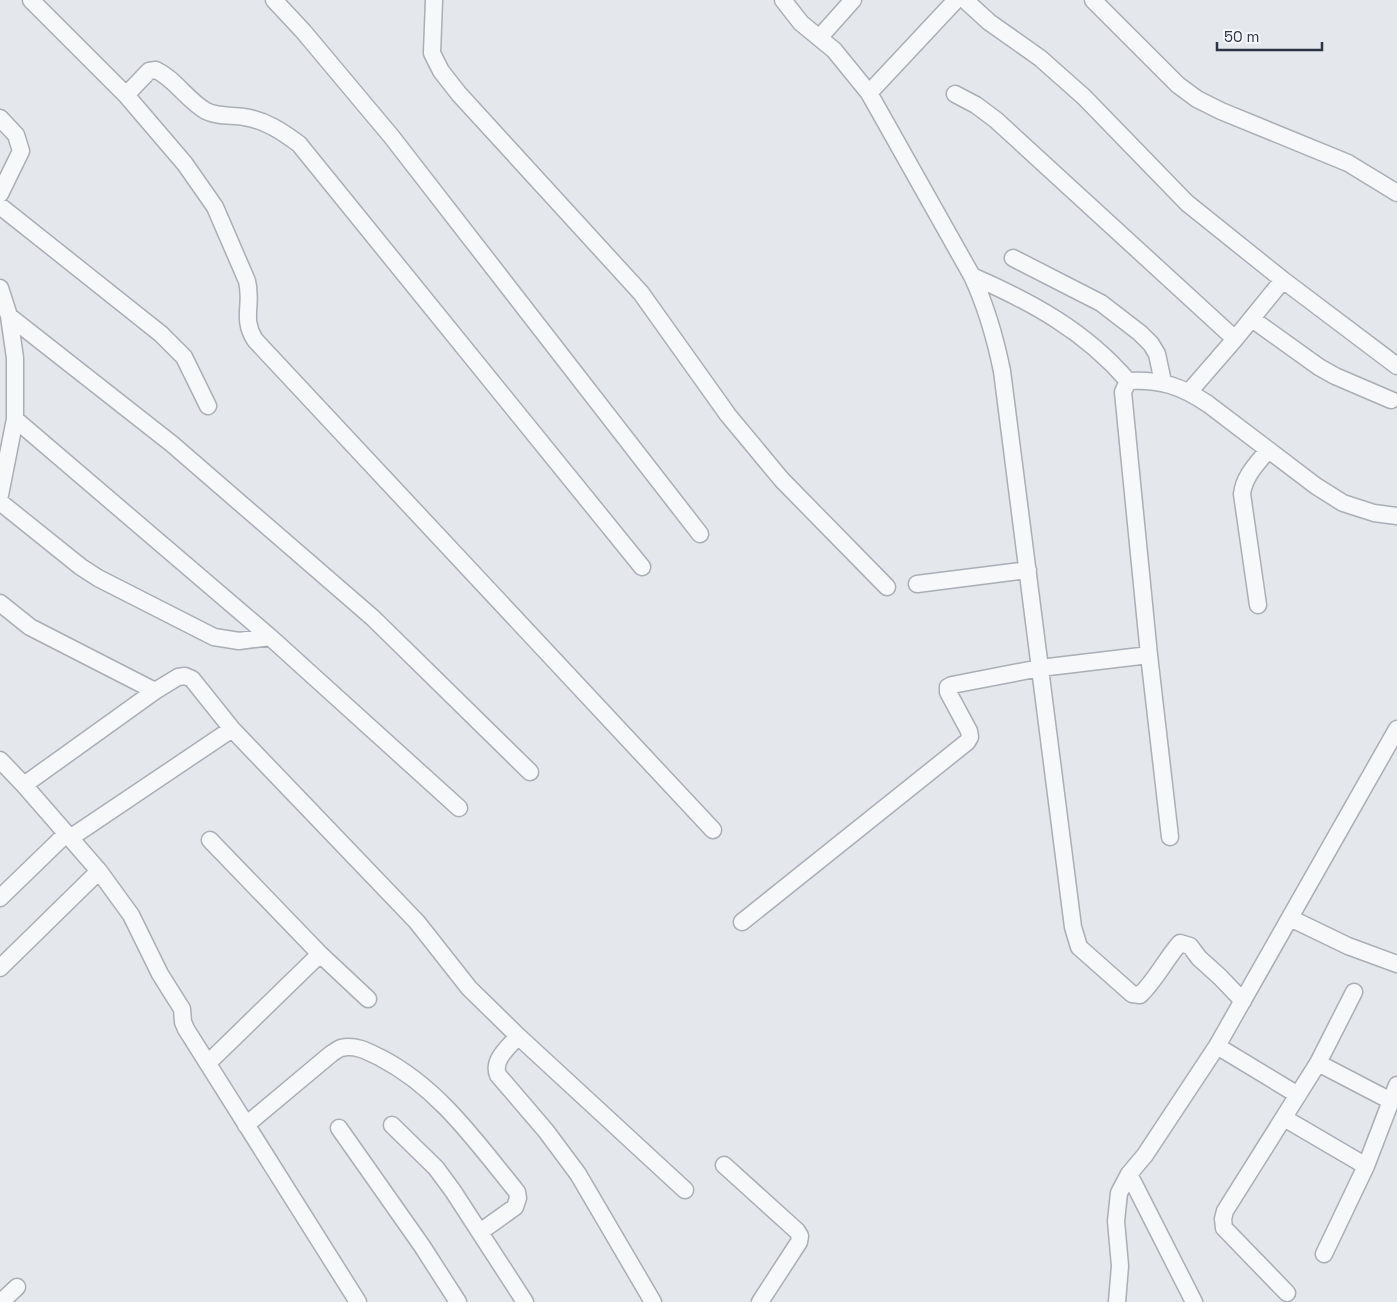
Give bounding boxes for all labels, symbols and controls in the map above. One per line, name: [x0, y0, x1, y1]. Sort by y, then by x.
scale bar: [1217, 20, 1322, 52]
text: 50 m: [1224, 27, 1259, 46]

